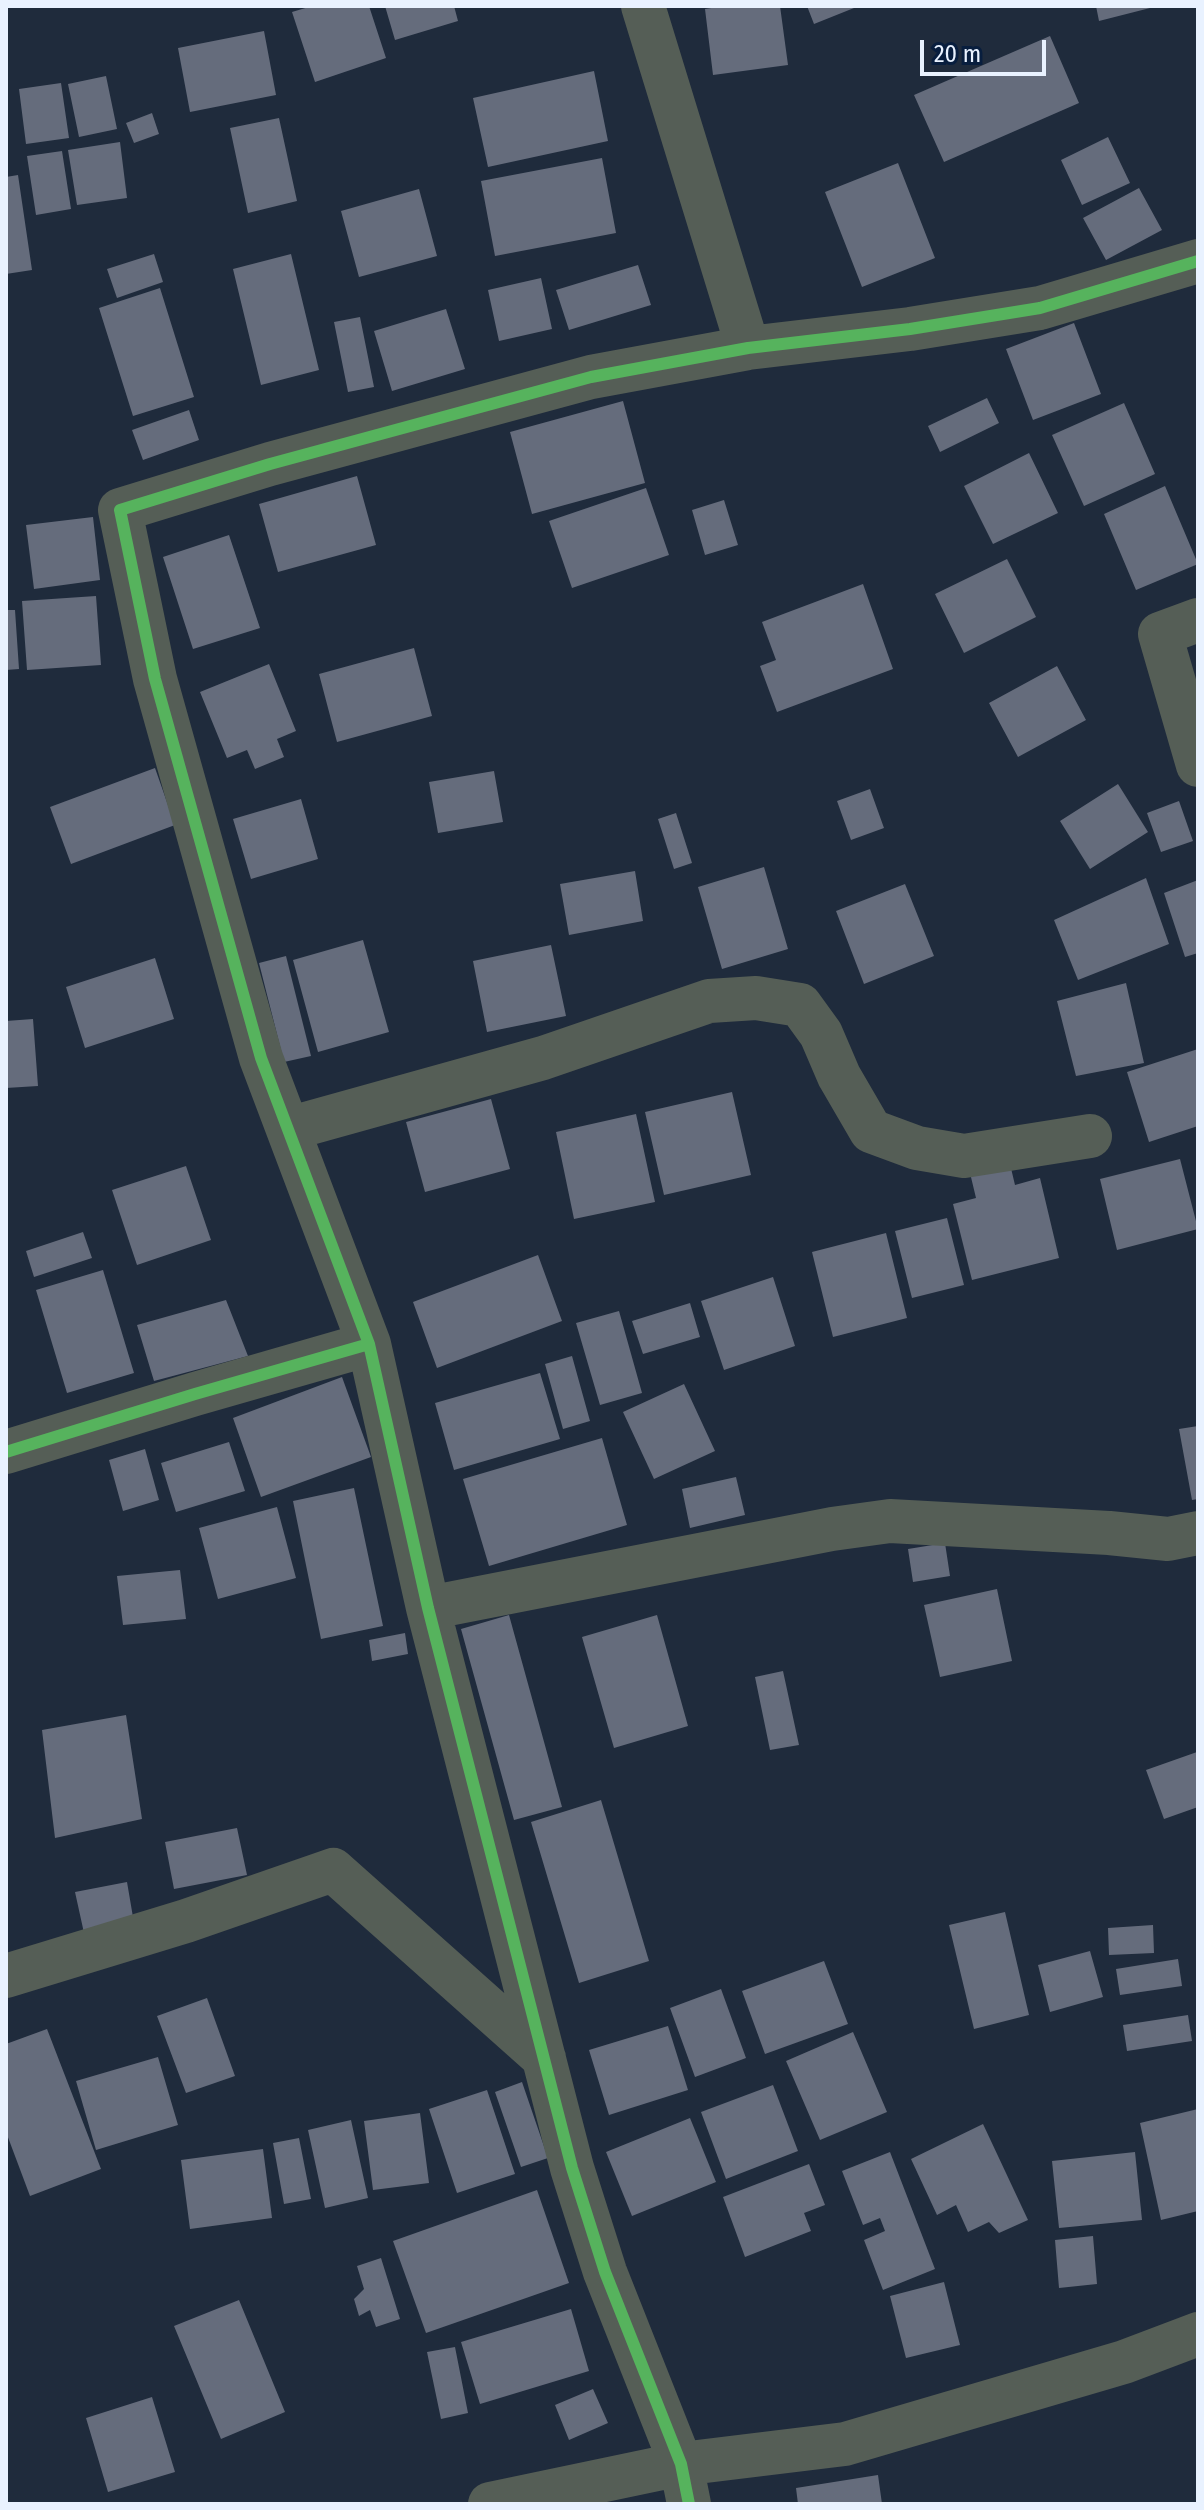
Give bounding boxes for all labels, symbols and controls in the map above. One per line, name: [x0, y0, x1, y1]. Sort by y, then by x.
scale bar: [924, 24, 1050, 74]
text: 20 m: [934, 40, 981, 68]

